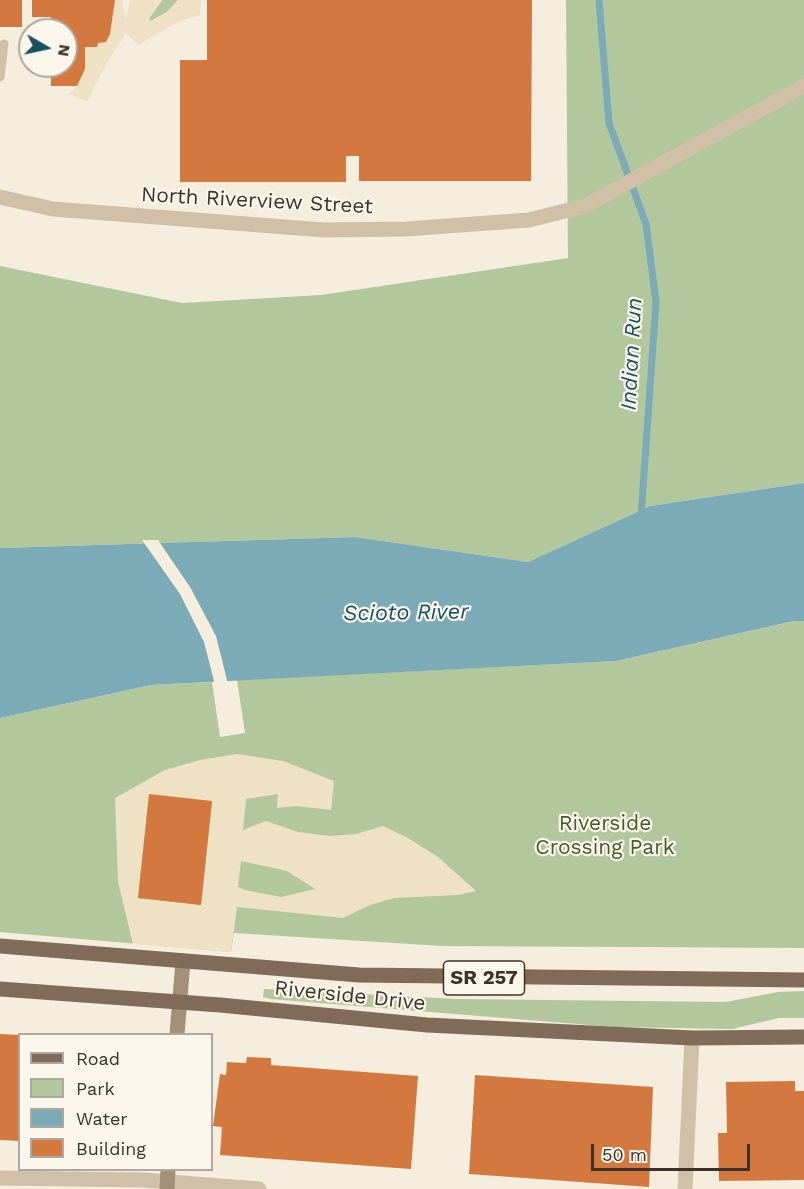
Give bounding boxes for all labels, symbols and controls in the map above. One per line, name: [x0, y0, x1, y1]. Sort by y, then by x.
north arrow: [18, 18, 78, 78]
text: N: [54, 43, 75, 58]
street label: North Riverview Street: [140, 182, 374, 220]
water label: Indian Run: [616, 297, 648, 411]
water label: Scioto River: [343, 599, 469, 627]
park label: Riverside Crossing Park: [535, 811, 675, 861]
road number: SR 257: [444, 961, 524, 995]
street label: Riverside Drive: [273, 976, 427, 1016]
legend: [18, 1033, 213, 1171]
text: Road: [76, 1048, 120, 1069]
text: Park: [76, 1078, 115, 1099]
text: Water: [76, 1108, 128, 1129]
scale bar: [594, 1132, 753, 1170]
text: Building: [76, 1138, 146, 1159]
text: 50 m: [602, 1144, 647, 1165]

